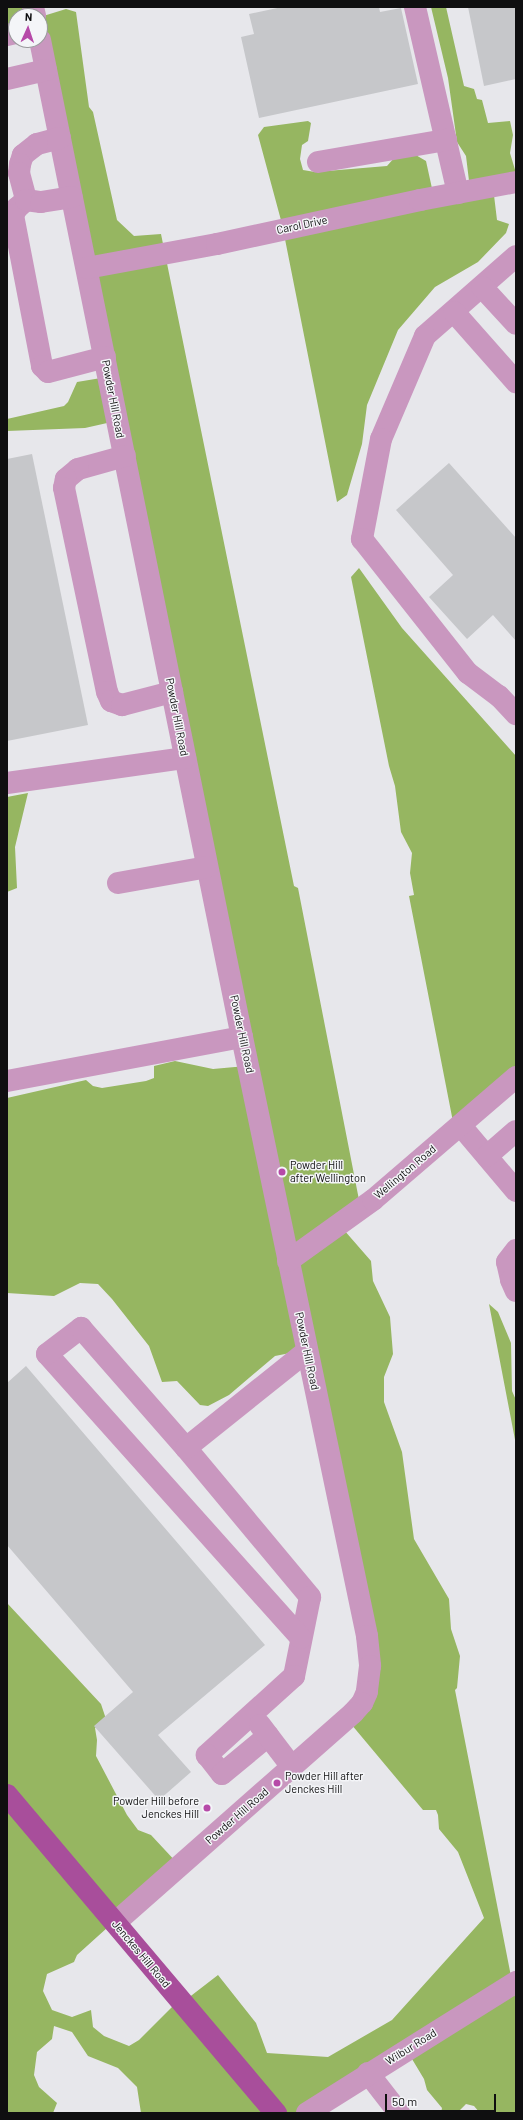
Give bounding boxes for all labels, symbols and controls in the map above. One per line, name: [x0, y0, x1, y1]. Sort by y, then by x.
north arrow: [8, 8, 48, 48]
text: N: [25, 10, 33, 23]
street label: Carol Drive: [275, 213, 329, 237]
street label: Powder Hill Road: [99, 359, 127, 439]
street label: Powder Hill Road: [163, 677, 191, 757]
street label: Powder Hill Road: [227, 994, 257, 1074]
street label: Wellington Road: [371, 1142, 439, 1202]
place label: Powder Hill after Wellington: [290, 1159, 366, 1185]
marker: Powder Hill after Wellington: [277, 1167, 287, 1177]
street label: Powder Hill Road: [292, 1311, 322, 1391]
place label: Powder Hill after Jenckes Hill: [285, 1770, 363, 1796]
marker: Powder Hill after Jenckes Hill: [272, 1778, 282, 1788]
street label: Powder Hill Road: [203, 1785, 271, 1847]
place label: Powder Hill before Jenckes Hill: [113, 1795, 199, 1821]
marker: Powder Hill before Jenckes Hill: [202, 1803, 212, 1813]
street label: Jenckes Hill Road: [109, 1918, 173, 1990]
street label: Wilbur Road: [383, 2026, 439, 2068]
scale bar: [387, 2086, 498, 2112]
text: 50 m: [392, 2094, 417, 2108]

